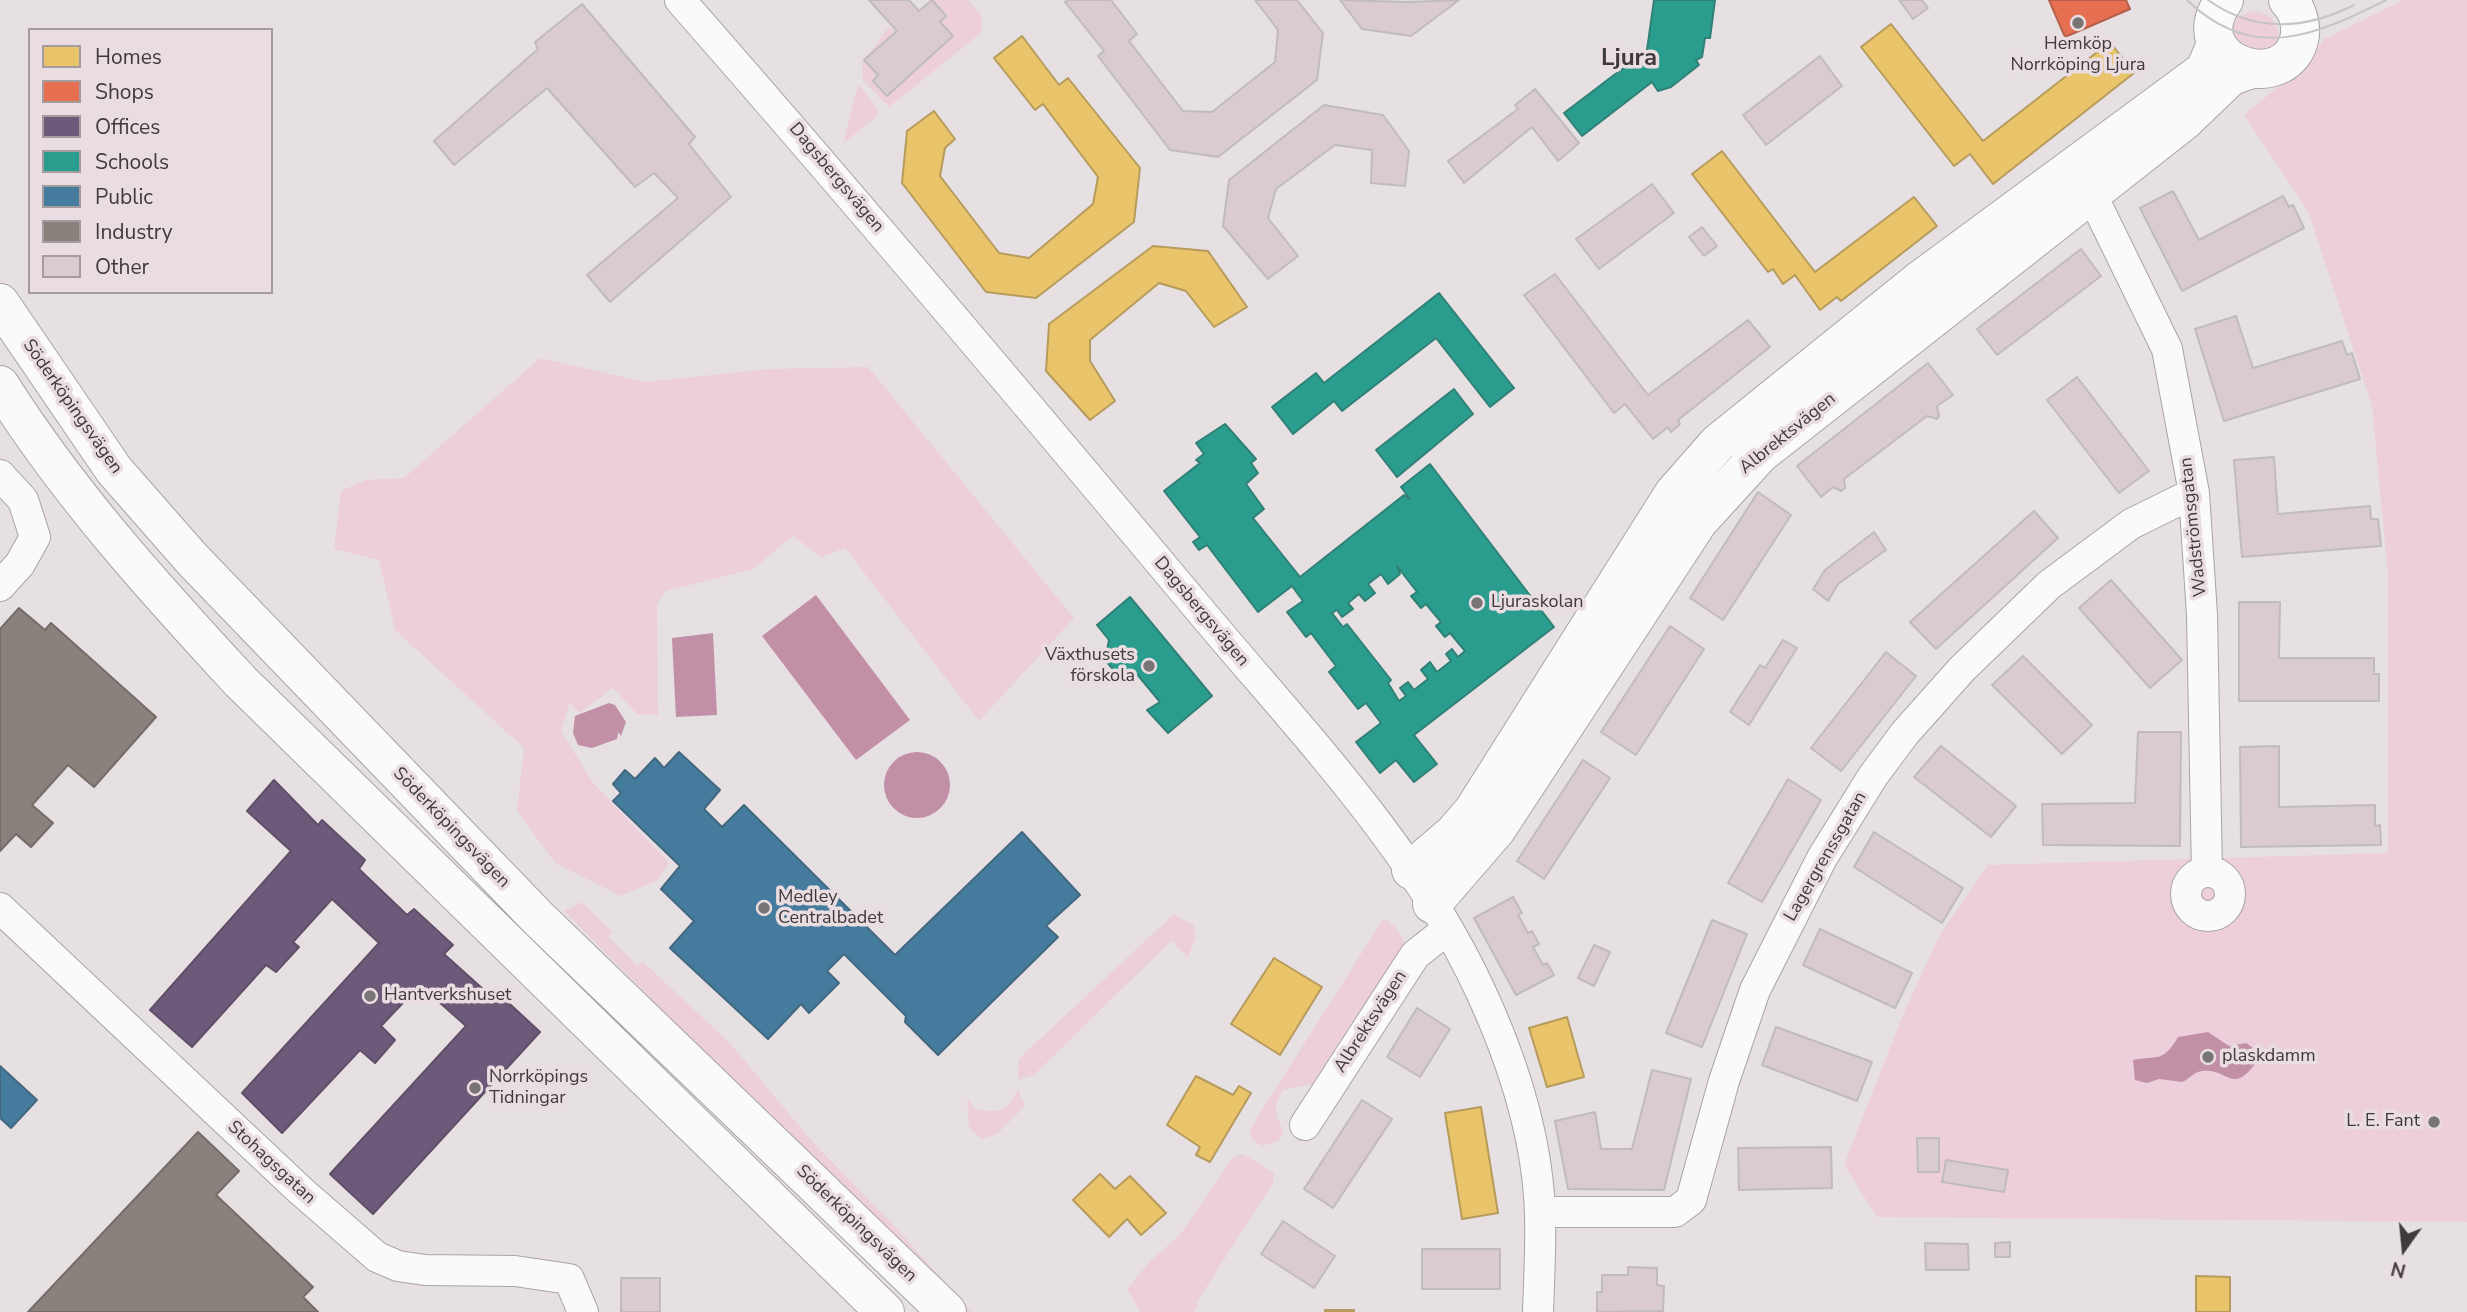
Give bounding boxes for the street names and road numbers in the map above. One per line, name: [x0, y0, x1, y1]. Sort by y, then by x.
street label: Dagsbergsvägen: [784, 119, 888, 237]
street label: Söderköpingsvägen: [17, 336, 127, 478]
street label: Albrektsvägen: [1736, 389, 1840, 479]
street label: Wadströmsgatan: [2176, 456, 2212, 598]
street label: Dagsbergsvägen: [1149, 553, 1253, 671]
street label: Söderköpingsvägen: [388, 763, 514, 893]
street label: Lagergrenssgatan: [1780, 788, 1872, 926]
street label: Albrektsvägen: [1330, 967, 1412, 1077]
street label: Stohagsgatan: [223, 1117, 319, 1209]
street label: Söderköpingsvägen: [791, 1161, 921, 1287]

